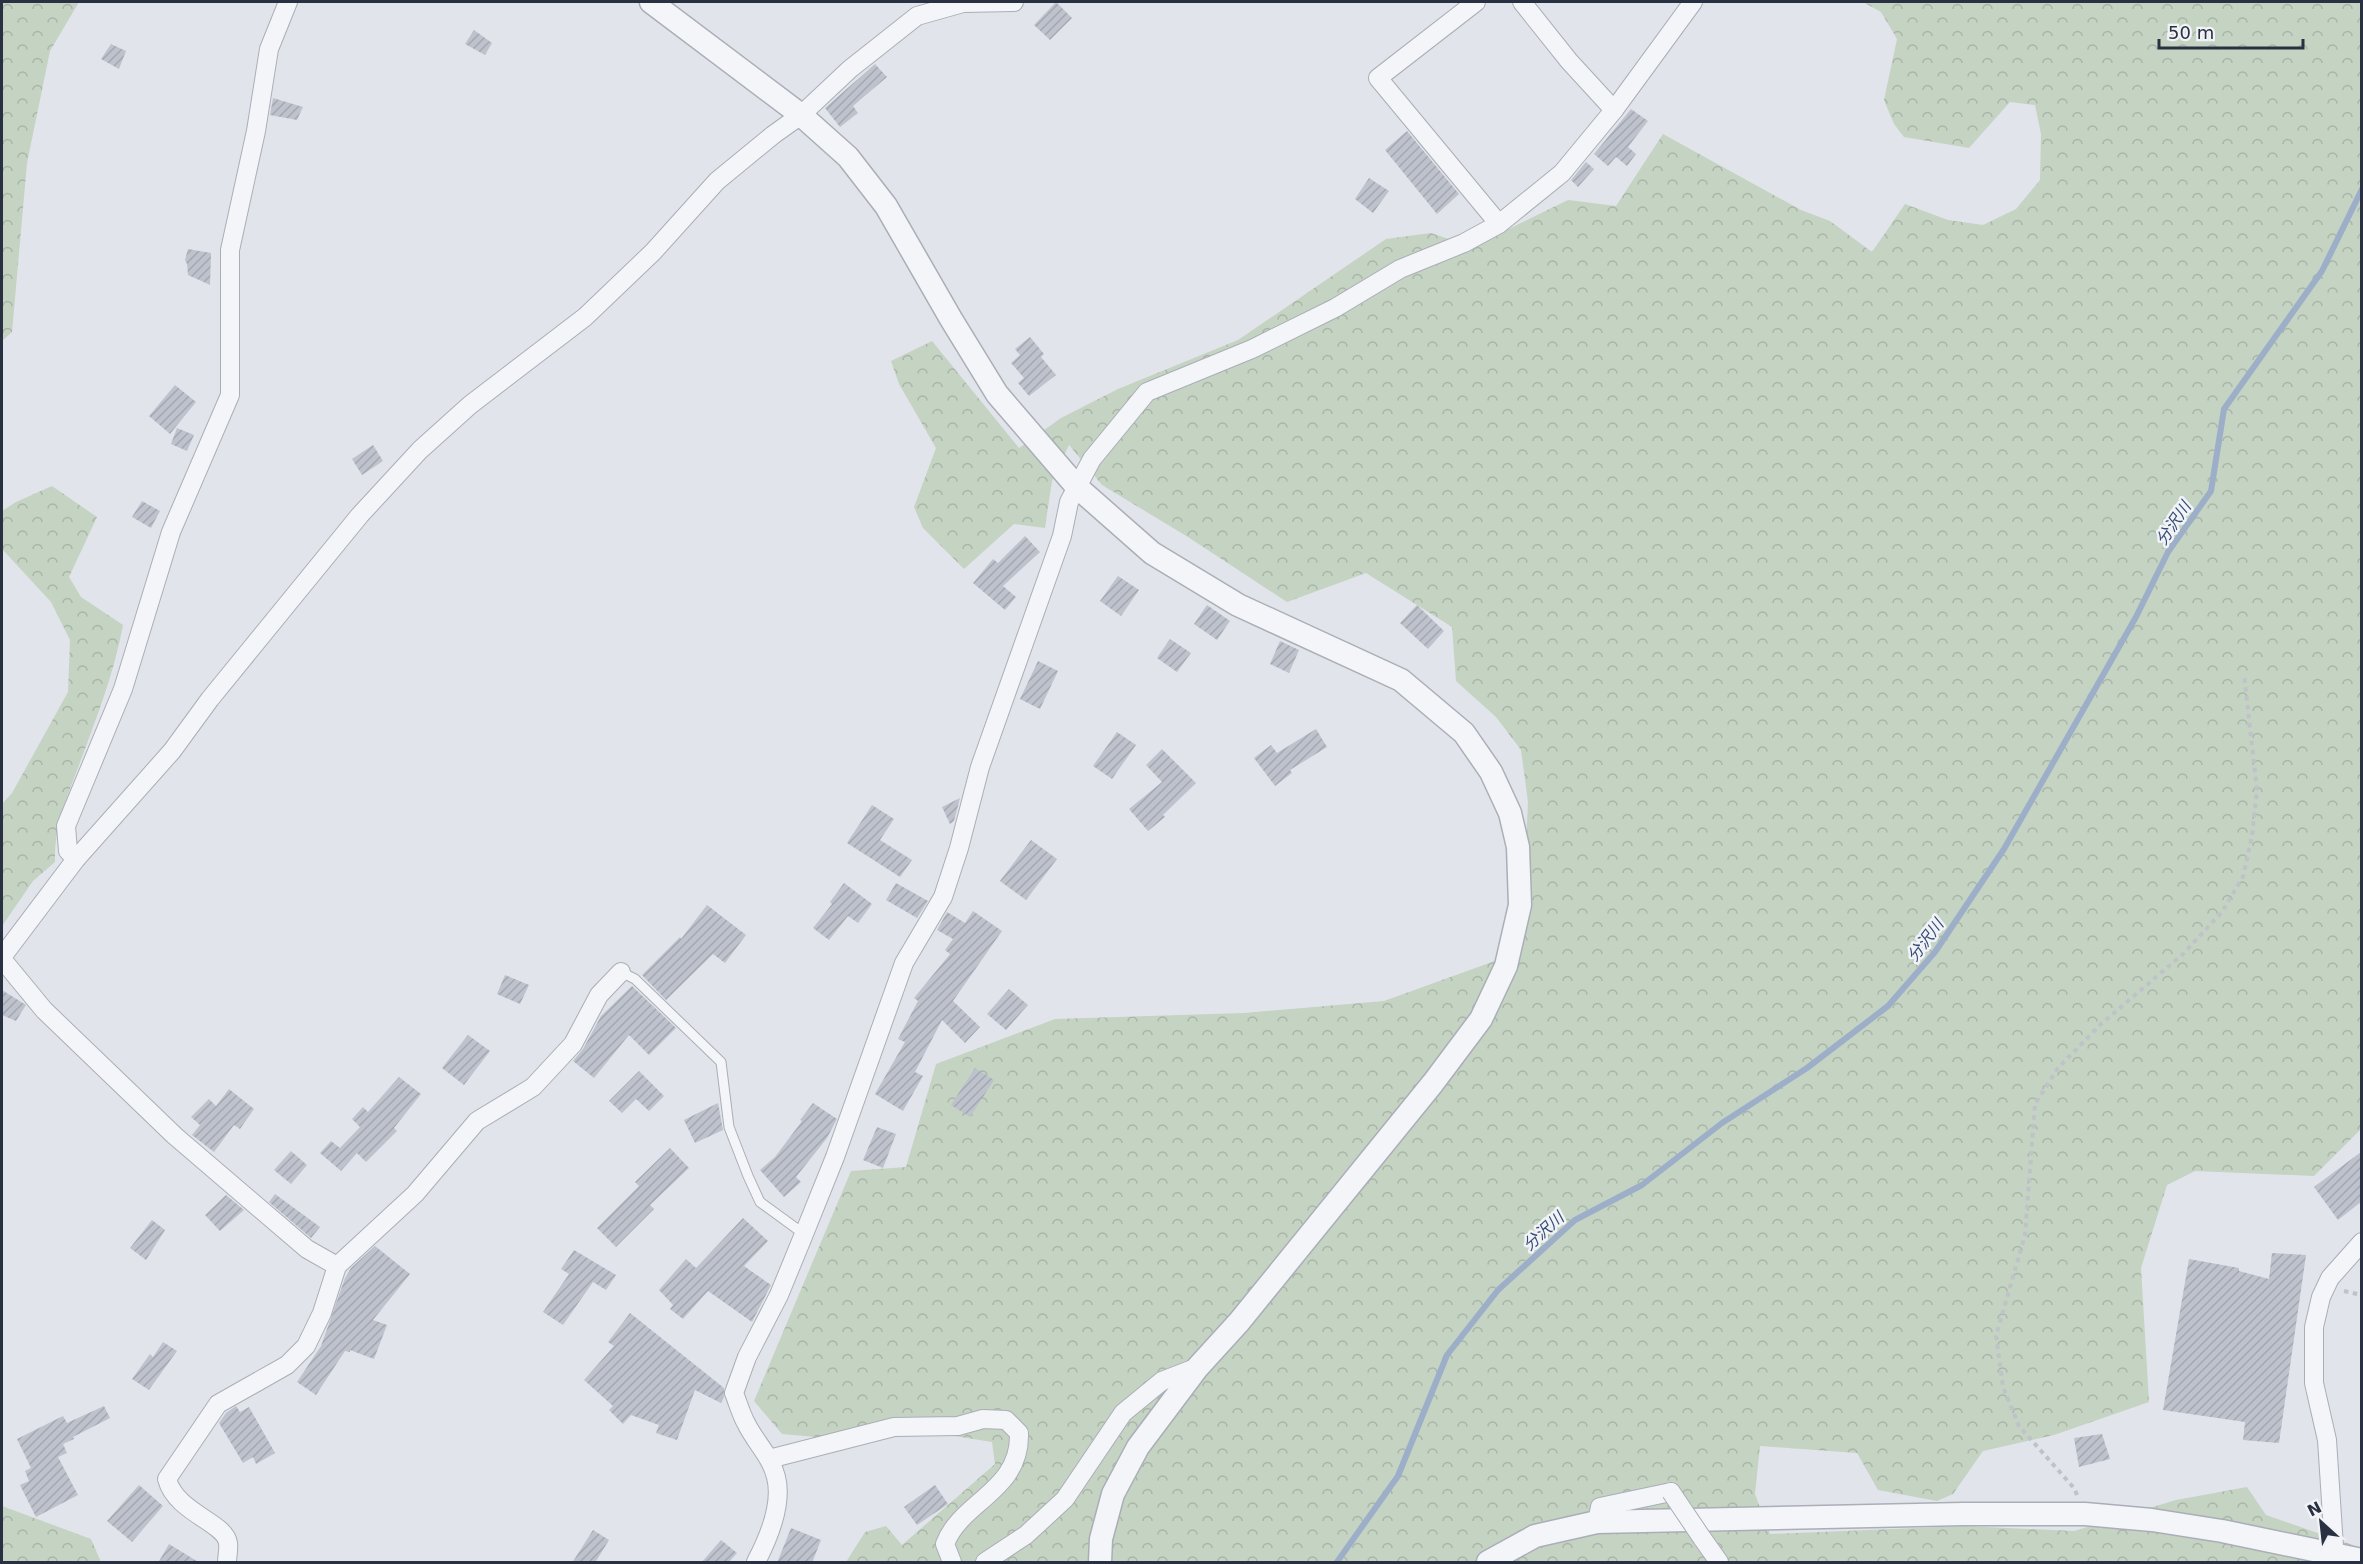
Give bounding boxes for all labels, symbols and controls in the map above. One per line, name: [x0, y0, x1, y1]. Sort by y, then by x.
scale bar: [2159, 12, 2303, 50]
text: 50 m: [2168, 22, 2214, 43]
water label: 分沢川: [2152, 496, 2196, 548]
water label: 分沢川: [1903, 914, 1949, 965]
water label: 分沢川: [1519, 1207, 1569, 1254]
north arrow: [2291, 1492, 2351, 1552]
text: N: [2304, 1498, 2325, 1521]

